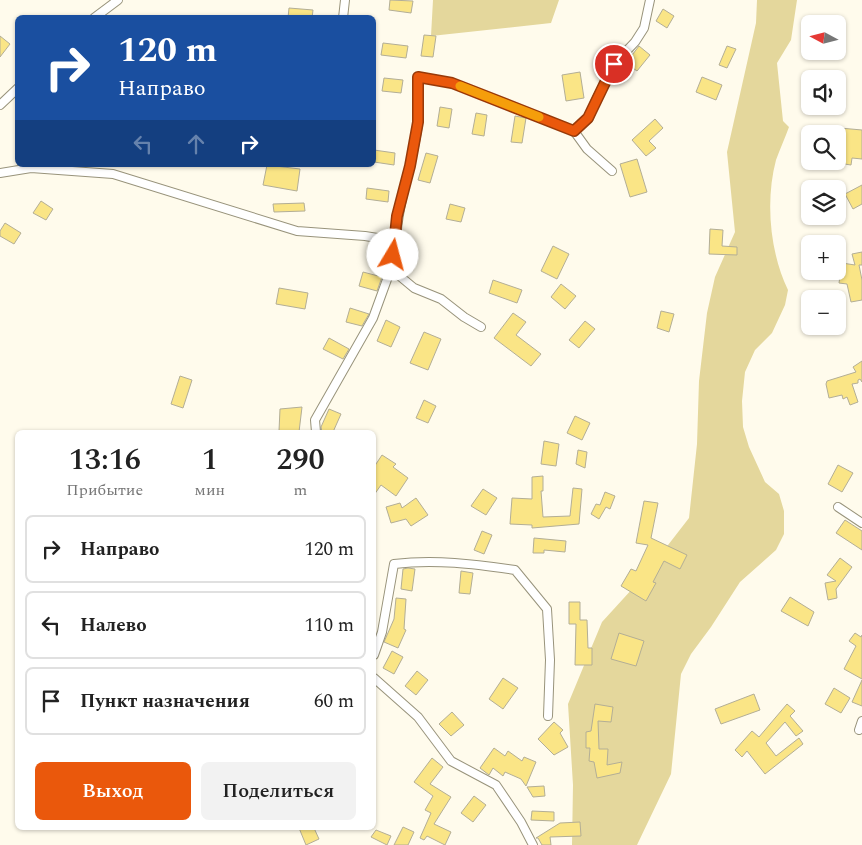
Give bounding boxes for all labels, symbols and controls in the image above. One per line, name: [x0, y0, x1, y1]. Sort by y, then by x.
north arrow: [801, 15, 846, 60]
map controls: [801, 15, 846, 335]
text: 120 m: [118, 24, 217, 77]
icon: right: [35, 35, 100, 100]
pin: [593, 43, 635, 85]
icon: arrive: [600, 50, 628, 78]
button: sound: [801, 70, 846, 115]
text: Направо: [118, 72, 206, 105]
button: search: [801, 125, 846, 170]
icon: left: [129, 130, 157, 158]
icon: ahead: [182, 130, 210, 158]
icon: right: [235, 130, 263, 158]
button: layers: [801, 180, 846, 225]
position arrow: [366, 228, 418, 280]
button: +: [801, 235, 846, 280]
button: −: [801, 290, 846, 335]
text: 13:16: [69, 437, 141, 483]
text: 1: [202, 437, 218, 483]
text: 290: [276, 437, 325, 483]
text: Прибытие: [66, 478, 143, 502]
text: мин: [195, 478, 225, 502]
text: m: [294, 478, 307, 502]
icon: right: [37, 535, 65, 563]
text: Направо: [80, 535, 159, 564]
text: 120 m: [304, 535, 354, 564]
icon: left: [37, 611, 65, 639]
text: Налево: [80, 611, 147, 640]
text: 110 m: [304, 611, 354, 640]
icon: arrive: [37, 687, 65, 715]
text: Пункт назначения: [80, 687, 250, 716]
text: 60 m: [314, 687, 354, 716]
button: Выход: [35, 762, 191, 820]
button: Поделиться: [201, 762, 356, 820]

